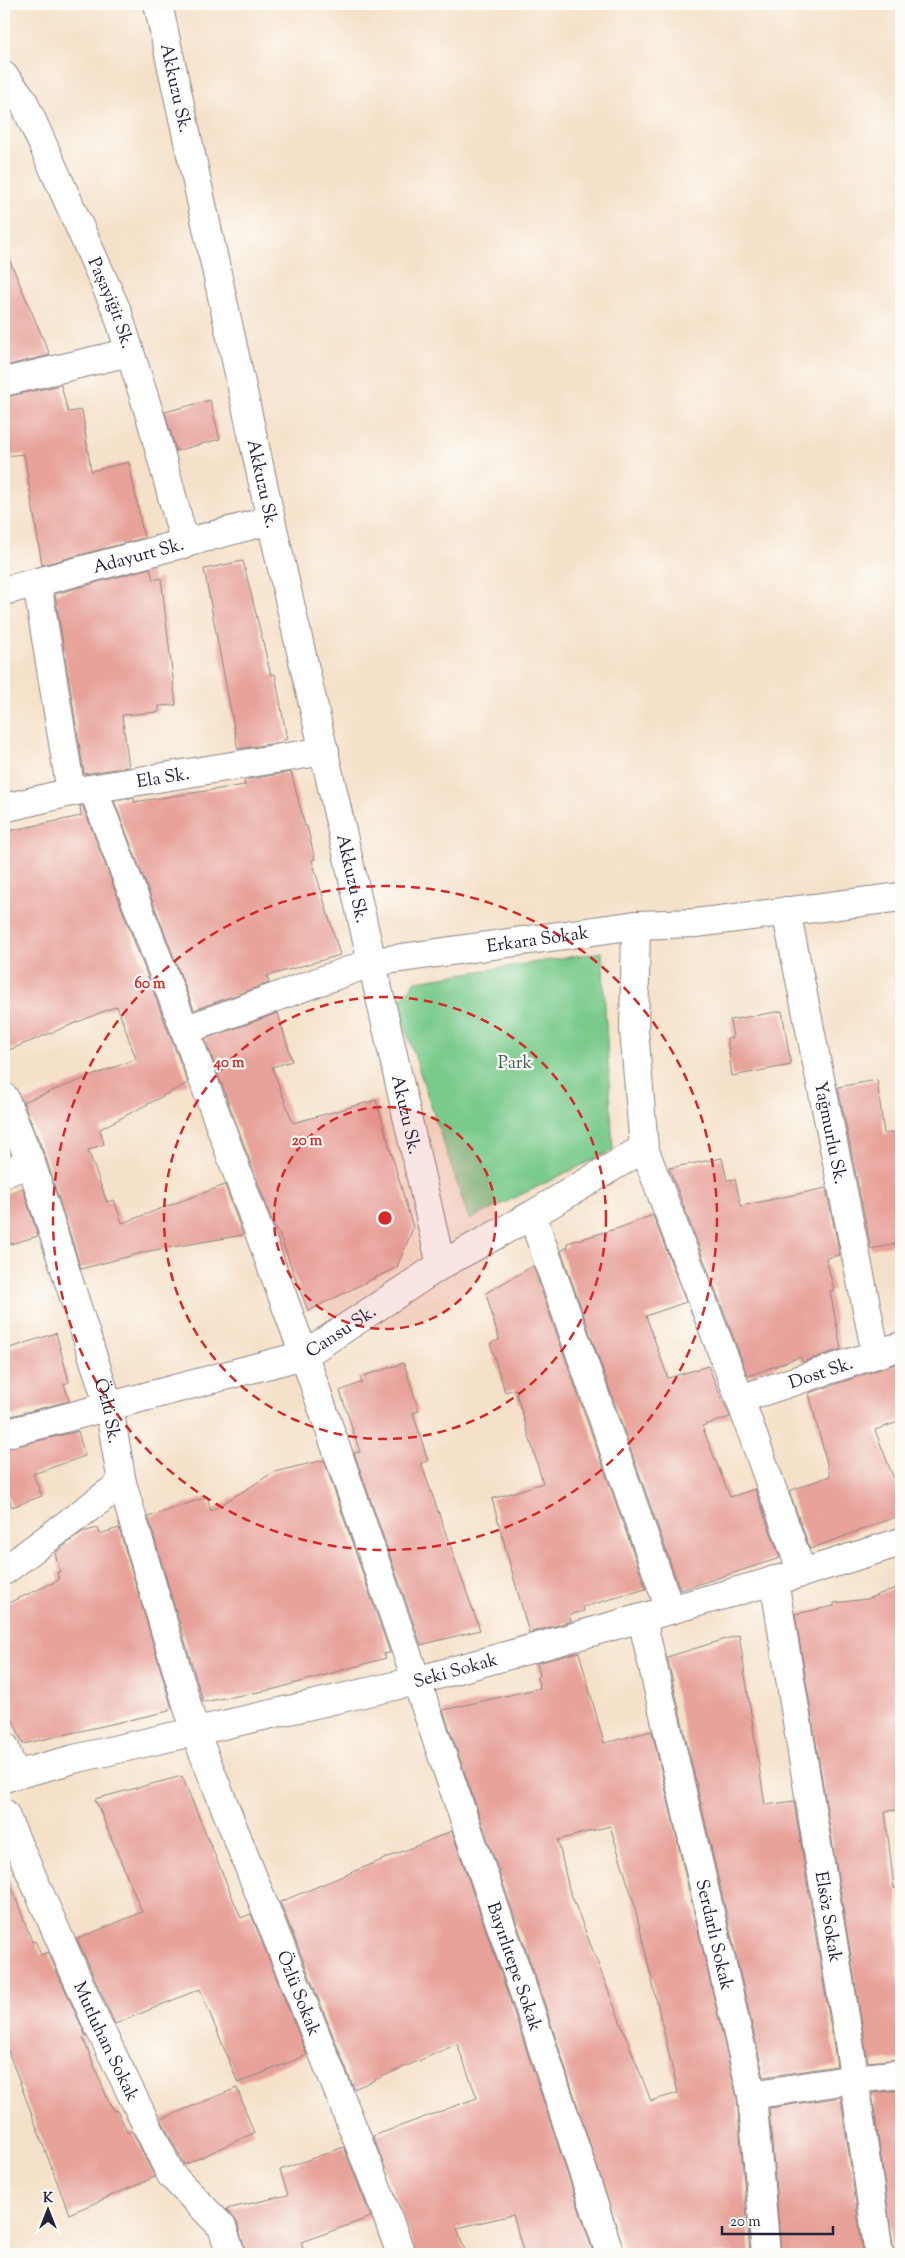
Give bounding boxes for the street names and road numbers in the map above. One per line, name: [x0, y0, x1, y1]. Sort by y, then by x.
street label: Akkuzu Sk.: [152, 41, 197, 135]
street label: Paşayiğit Sk.: [80, 254, 139, 352]
street label: Akkuzu Sk.: [239, 437, 284, 531]
street label: Adayurt Sk.: [90, 533, 187, 582]
street label: Ela Sk.: [135, 762, 192, 796]
street label: Akkuzu Sk.: [328, 832, 374, 926]
street label: Erkara Sokak: [485, 921, 591, 961]
street label: Akuzu Sk.: [383, 1073, 426, 1157]
street label: Yağmurlu Sk.: [806, 1079, 852, 1187]
street label: Cansu Sk.: [301, 1300, 382, 1365]
street label: Dost Sk.: [786, 1352, 857, 1397]
street label: Özlü Sk.: [86, 1375, 126, 1446]
street label: Seki Sokak: [411, 1648, 501, 1696]
street label: Elsöz Sokak: [807, 1869, 847, 1965]
street label: Serdarlı Sokak: [688, 1877, 738, 1993]
street label: Bayırlıtepe Sokak: [479, 1899, 547, 2035]
street label: Özlü Sokak: [269, 1947, 326, 2040]
street label: Mutluhan Sokak: [65, 1978, 144, 2106]

